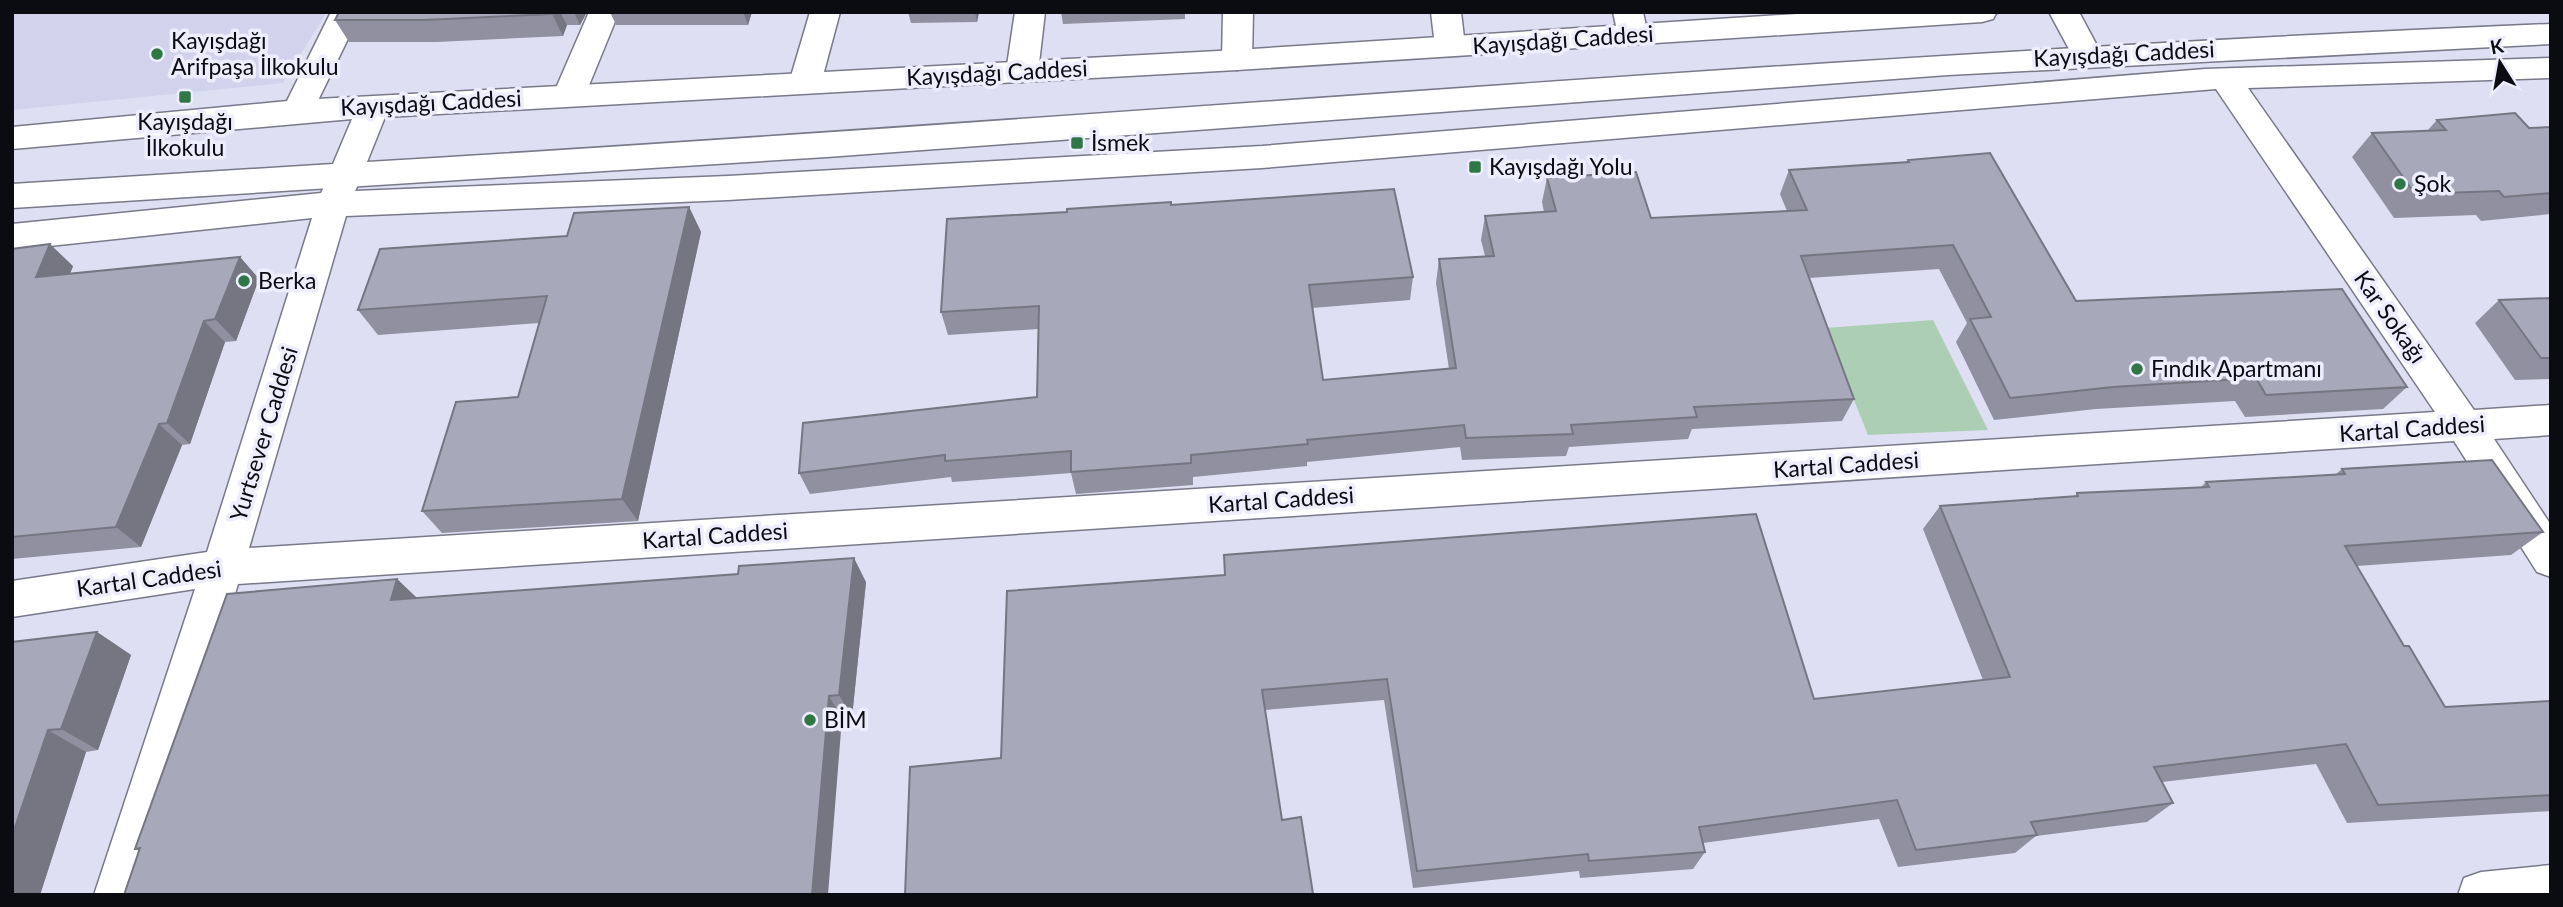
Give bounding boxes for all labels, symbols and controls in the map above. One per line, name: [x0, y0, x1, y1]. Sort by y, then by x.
street label: Kayışdağı Caddesi: [1471, 19, 1654, 59]
place label: Kayışdağı Arifpaşa İlkokulu: [171, 26, 339, 80]
north arrow: [2465, 28, 2535, 98]
text: K: [2488, 33, 2506, 58]
street label: Kayışdağı Caddesi: [2033, 34, 2215, 72]
marker: Kayışdağı Arifpaşa İlkokulu: [149, 46, 165, 62]
street label: Kayışdağı Caddesi: [906, 53, 1088, 91]
street label: Kayışdağı Caddesi: [340, 83, 522, 121]
marker: Kayışdağı İlkokulu: [177, 89, 193, 105]
place label: Kayışdağı İlkokulu: [137, 107, 233, 161]
place label: İsmek: [1091, 128, 1150, 156]
marker: İsmek: [1069, 135, 1085, 151]
place label: Kayışdağı Yolu: [1489, 152, 1633, 180]
marker: Kayışdağı Yolu: [1467, 159, 1483, 175]
place label: Şok: [2414, 169, 2451, 197]
marker: Şok: [2392, 176, 2408, 192]
street label: Kar Sokağı: [2349, 265, 2433, 368]
place label: Berka: [258, 266, 316, 294]
marker: Berka: [236, 273, 252, 289]
street label: Yurtsever Caddesi: [223, 343, 303, 525]
place label: Fındık Apartmanı: [2151, 354, 2322, 382]
marker: Fındık Apartmanı: [2129, 361, 2145, 377]
street label: Kartal Caddesi: [2338, 409, 2486, 447]
street label: Kartal Caddesi: [1772, 445, 1920, 483]
street label: Kartal Caddesi: [1207, 480, 1355, 518]
street label: Kartal Caddesi: [641, 516, 789, 554]
street label: Kartal Caddesi: [75, 554, 223, 602]
place label: BİM: [824, 705, 867, 733]
marker: BİM: [802, 712, 818, 728]

